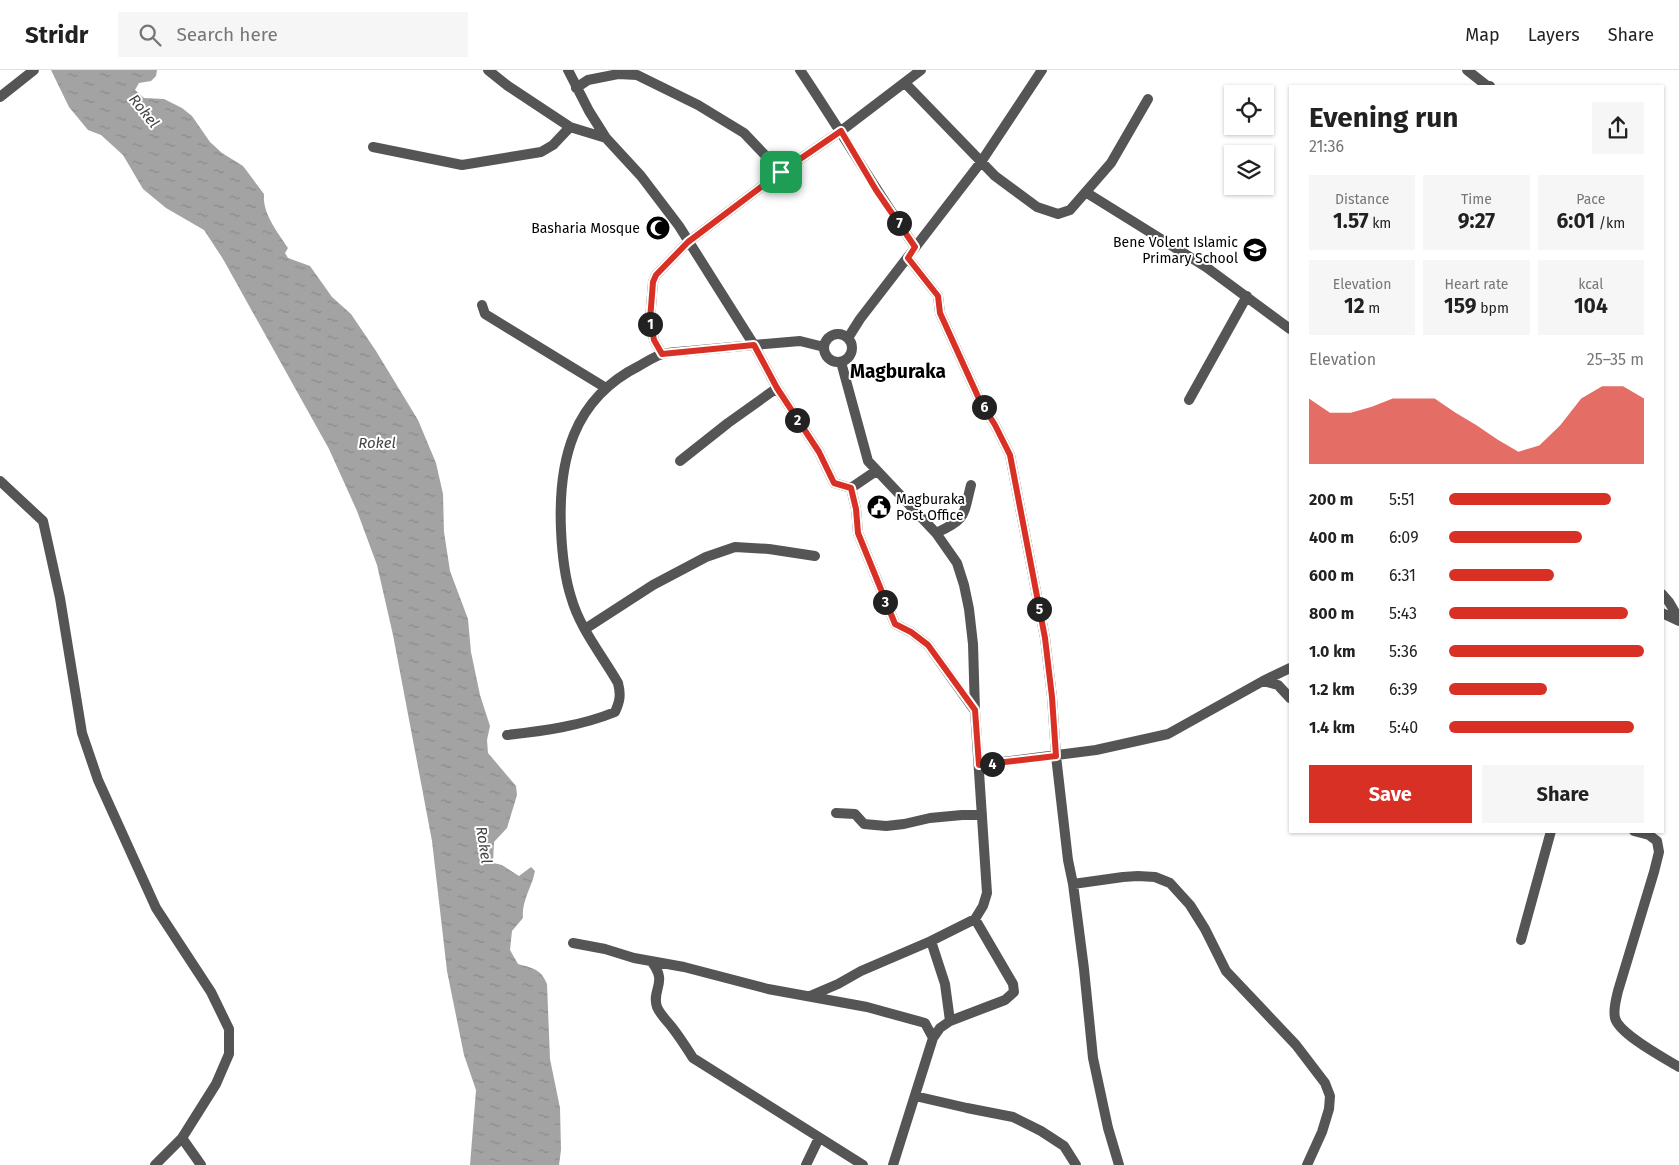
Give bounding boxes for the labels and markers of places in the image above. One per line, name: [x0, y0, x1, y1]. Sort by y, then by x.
pin: [760, 151, 802, 193]
pin: 7: [886, 210, 912, 236]
mosque icon: Basharia Mosque: [645, 215, 671, 241]
place label: Basharia Mosque: [531, 220, 640, 237]
place label: Bene Volent Islamic Primary School: [1113, 234, 1238, 267]
school or university icon: Bene Volent Islamic Primary School: [1242, 237, 1268, 263]
pin: 1: [638, 312, 662, 336]
pin: 6: [972, 394, 996, 420]
pin: 2: [784, 408, 810, 432]
place label: Magburaka Post Office: [896, 491, 965, 524]
public building icon: Magburaka Post Office: [866, 494, 892, 520]
pin: 3: [872, 590, 898, 614]
pin: 5: [1026, 596, 1052, 622]
pin: 4: [980, 752, 1004, 776]

